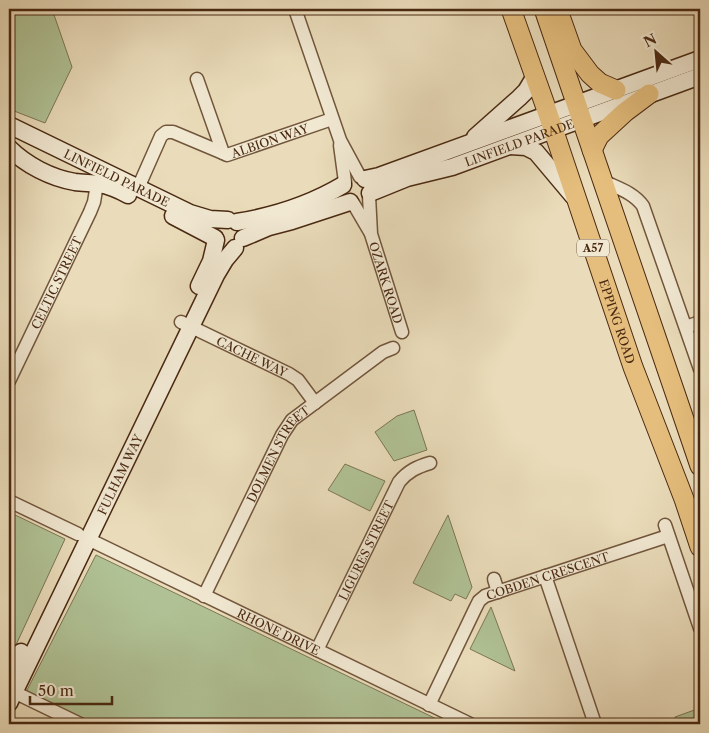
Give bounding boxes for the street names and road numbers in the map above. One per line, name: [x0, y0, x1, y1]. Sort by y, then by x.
street label: LINFIELD PARADE: [463, 115, 576, 169]
street label: ALBION WAY: [228, 120, 311, 161]
street label: LINFIELD PARADE: [62, 145, 172, 209]
street label: CELTIC STREET: [28, 234, 85, 331]
street label: OZARK ROAD: [366, 240, 406, 326]
road number: A57: [577, 240, 609, 256]
street label: EPPING ROAD: [597, 277, 639, 366]
street label: CACHE WAY: [214, 333, 291, 380]
street label: DOLMEN STREET: [243, 402, 312, 505]
street label: FULHAM WAY: [94, 431, 146, 517]
street label: LIGURES STREET: [335, 498, 396, 603]
street label: COBDEN CRESCENT: [484, 548, 611, 603]
street label: RHONE DRIVE: [235, 605, 323, 658]

